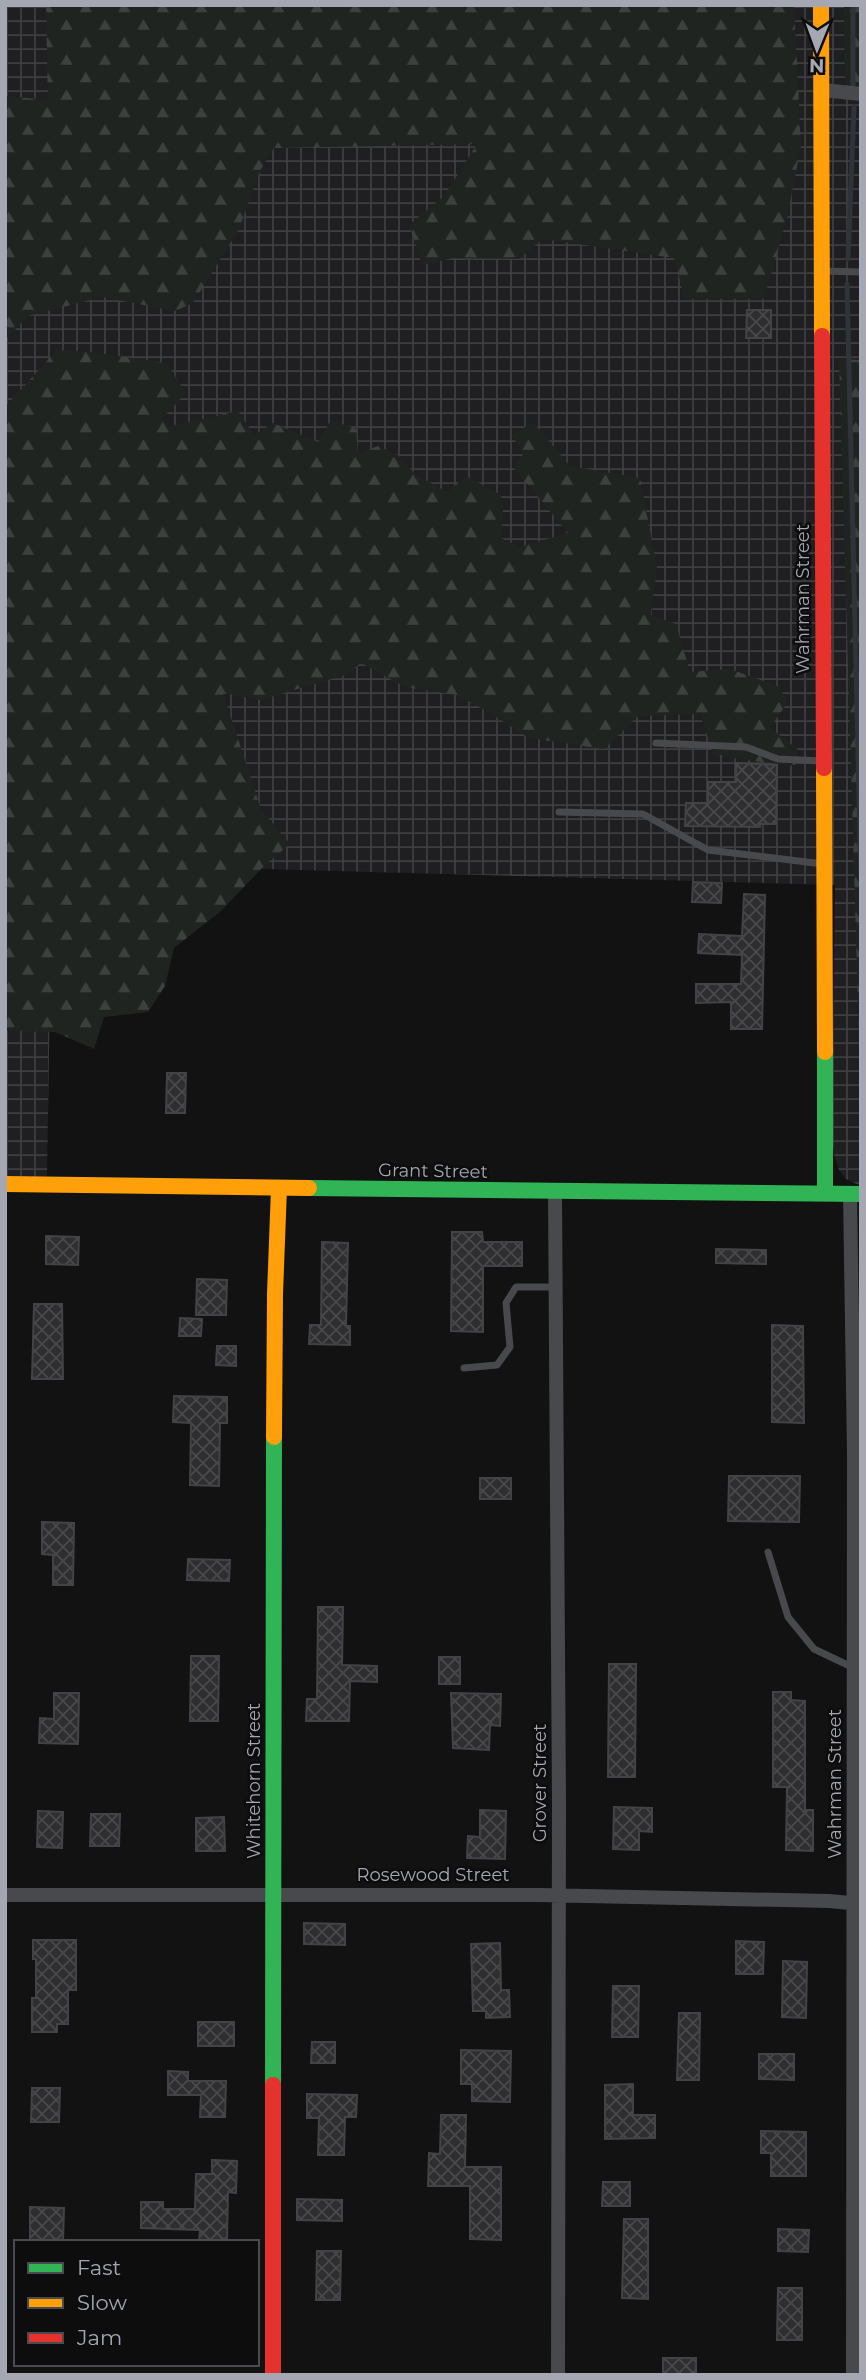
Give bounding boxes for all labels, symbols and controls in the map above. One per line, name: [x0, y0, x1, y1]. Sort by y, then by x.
north arrow: [782, 14, 852, 84]
text: N: [809, 54, 825, 77]
street label: Wahrman Street: [792, 524, 814, 674]
street label: Grant Street: [378, 1159, 488, 1183]
street label: Whitehorn Street: [243, 1703, 265, 1859]
street label: Wahrman Street: [824, 1709, 846, 1859]
street label: Grover Street: [529, 1724, 551, 1842]
street label: Rosewood Street: [356, 1864, 510, 1886]
legend: [14, 2240, 259, 2366]
text: Fast: [77, 2255, 121, 2280]
text: Slow: [77, 2290, 127, 2315]
text: Jam: [76, 2325, 122, 2350]

